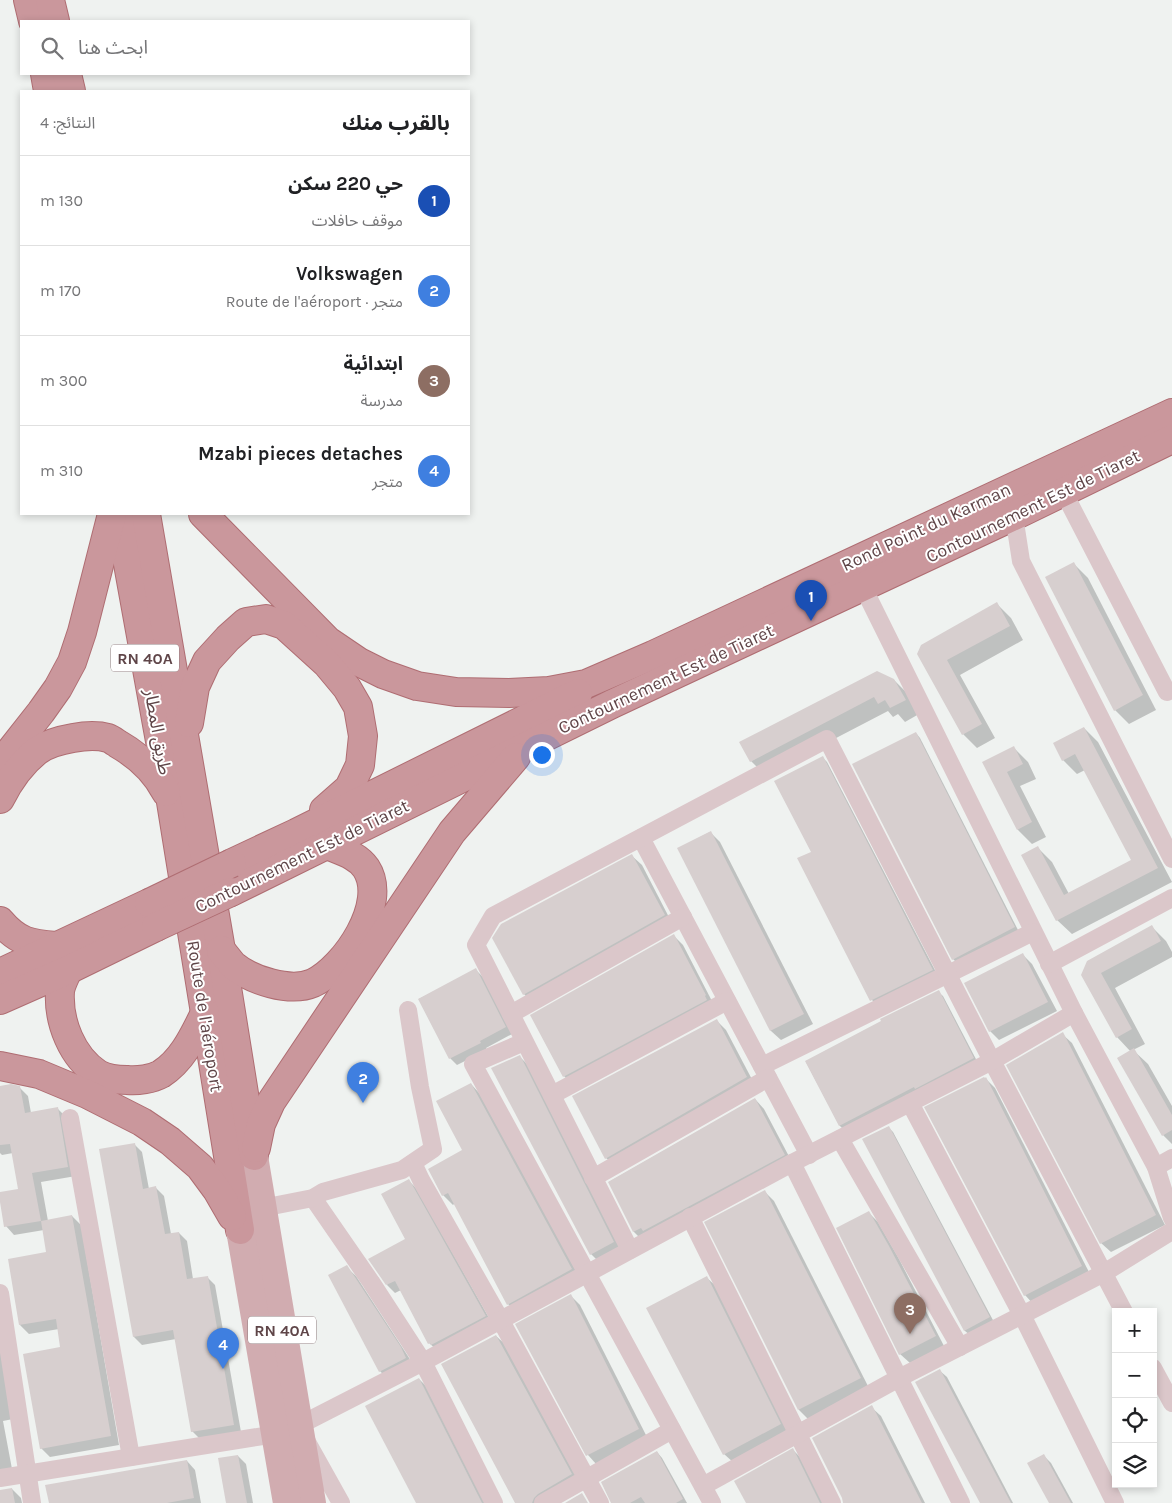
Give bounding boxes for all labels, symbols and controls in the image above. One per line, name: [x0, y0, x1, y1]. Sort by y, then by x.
search box: [20, 20, 470, 75]
icon: search: [38, 34, 66, 62]
text: ابحث هنا: [78, 37, 148, 59]
text: بالقرب منك: [342, 111, 450, 135]
text: النتائج: 4: [40, 113, 95, 132]
text: حي 220 سكن: [288, 173, 403, 195]
text: 130 m: [40, 191, 83, 210]
text: 1: [431, 191, 437, 210]
text: موقف حافلات: [312, 211, 403, 230]
text: Volkswagen: [296, 263, 403, 285]
text: 170 m: [40, 281, 81, 300]
text: 2: [429, 281, 439, 300]
text: متجر · Route de l'aéroport: [226, 292, 403, 311]
text: ابتدائية: [344, 353, 403, 375]
text: 300 m: [40, 371, 87, 390]
text: 3: [429, 371, 439, 390]
text: مدرسة: [360, 391, 403, 410]
text: Mzabi pieces detaches: [198, 443, 403, 465]
street label: Contournement Est de Tiaret: [922, 444, 1144, 567]
text: 310 m: [40, 461, 83, 480]
text: 4: [429, 461, 439, 480]
text: متجر: [372, 472, 403, 491]
street label: Rond Point du Karman: [838, 478, 1014, 576]
pin: 1: [795, 580, 827, 621]
street label: Contournement Est de Tiaret: [555, 619, 778, 739]
road number: RN 40A: [111, 644, 179, 671]
street label: طريق المطار: [139, 686, 176, 777]
your location: [529, 742, 555, 768]
street label: Contournement Est de Tiaret: [191, 794, 413, 917]
street label: Route de l'aéroport: [182, 939, 228, 1093]
pin: 2: [347, 1062, 379, 1103]
pin: 3: [894, 1293, 926, 1334]
map controls: [1112, 1308, 1157, 1488]
button: +: [1112, 1308, 1157, 1353]
road number: RN 40A: [248, 1316, 316, 1344]
pin: 4: [207, 1328, 239, 1369]
button: −: [1112, 1353, 1157, 1398]
button: locate: [1112, 1398, 1157, 1443]
button: layers: [1112, 1443, 1157, 1488]

